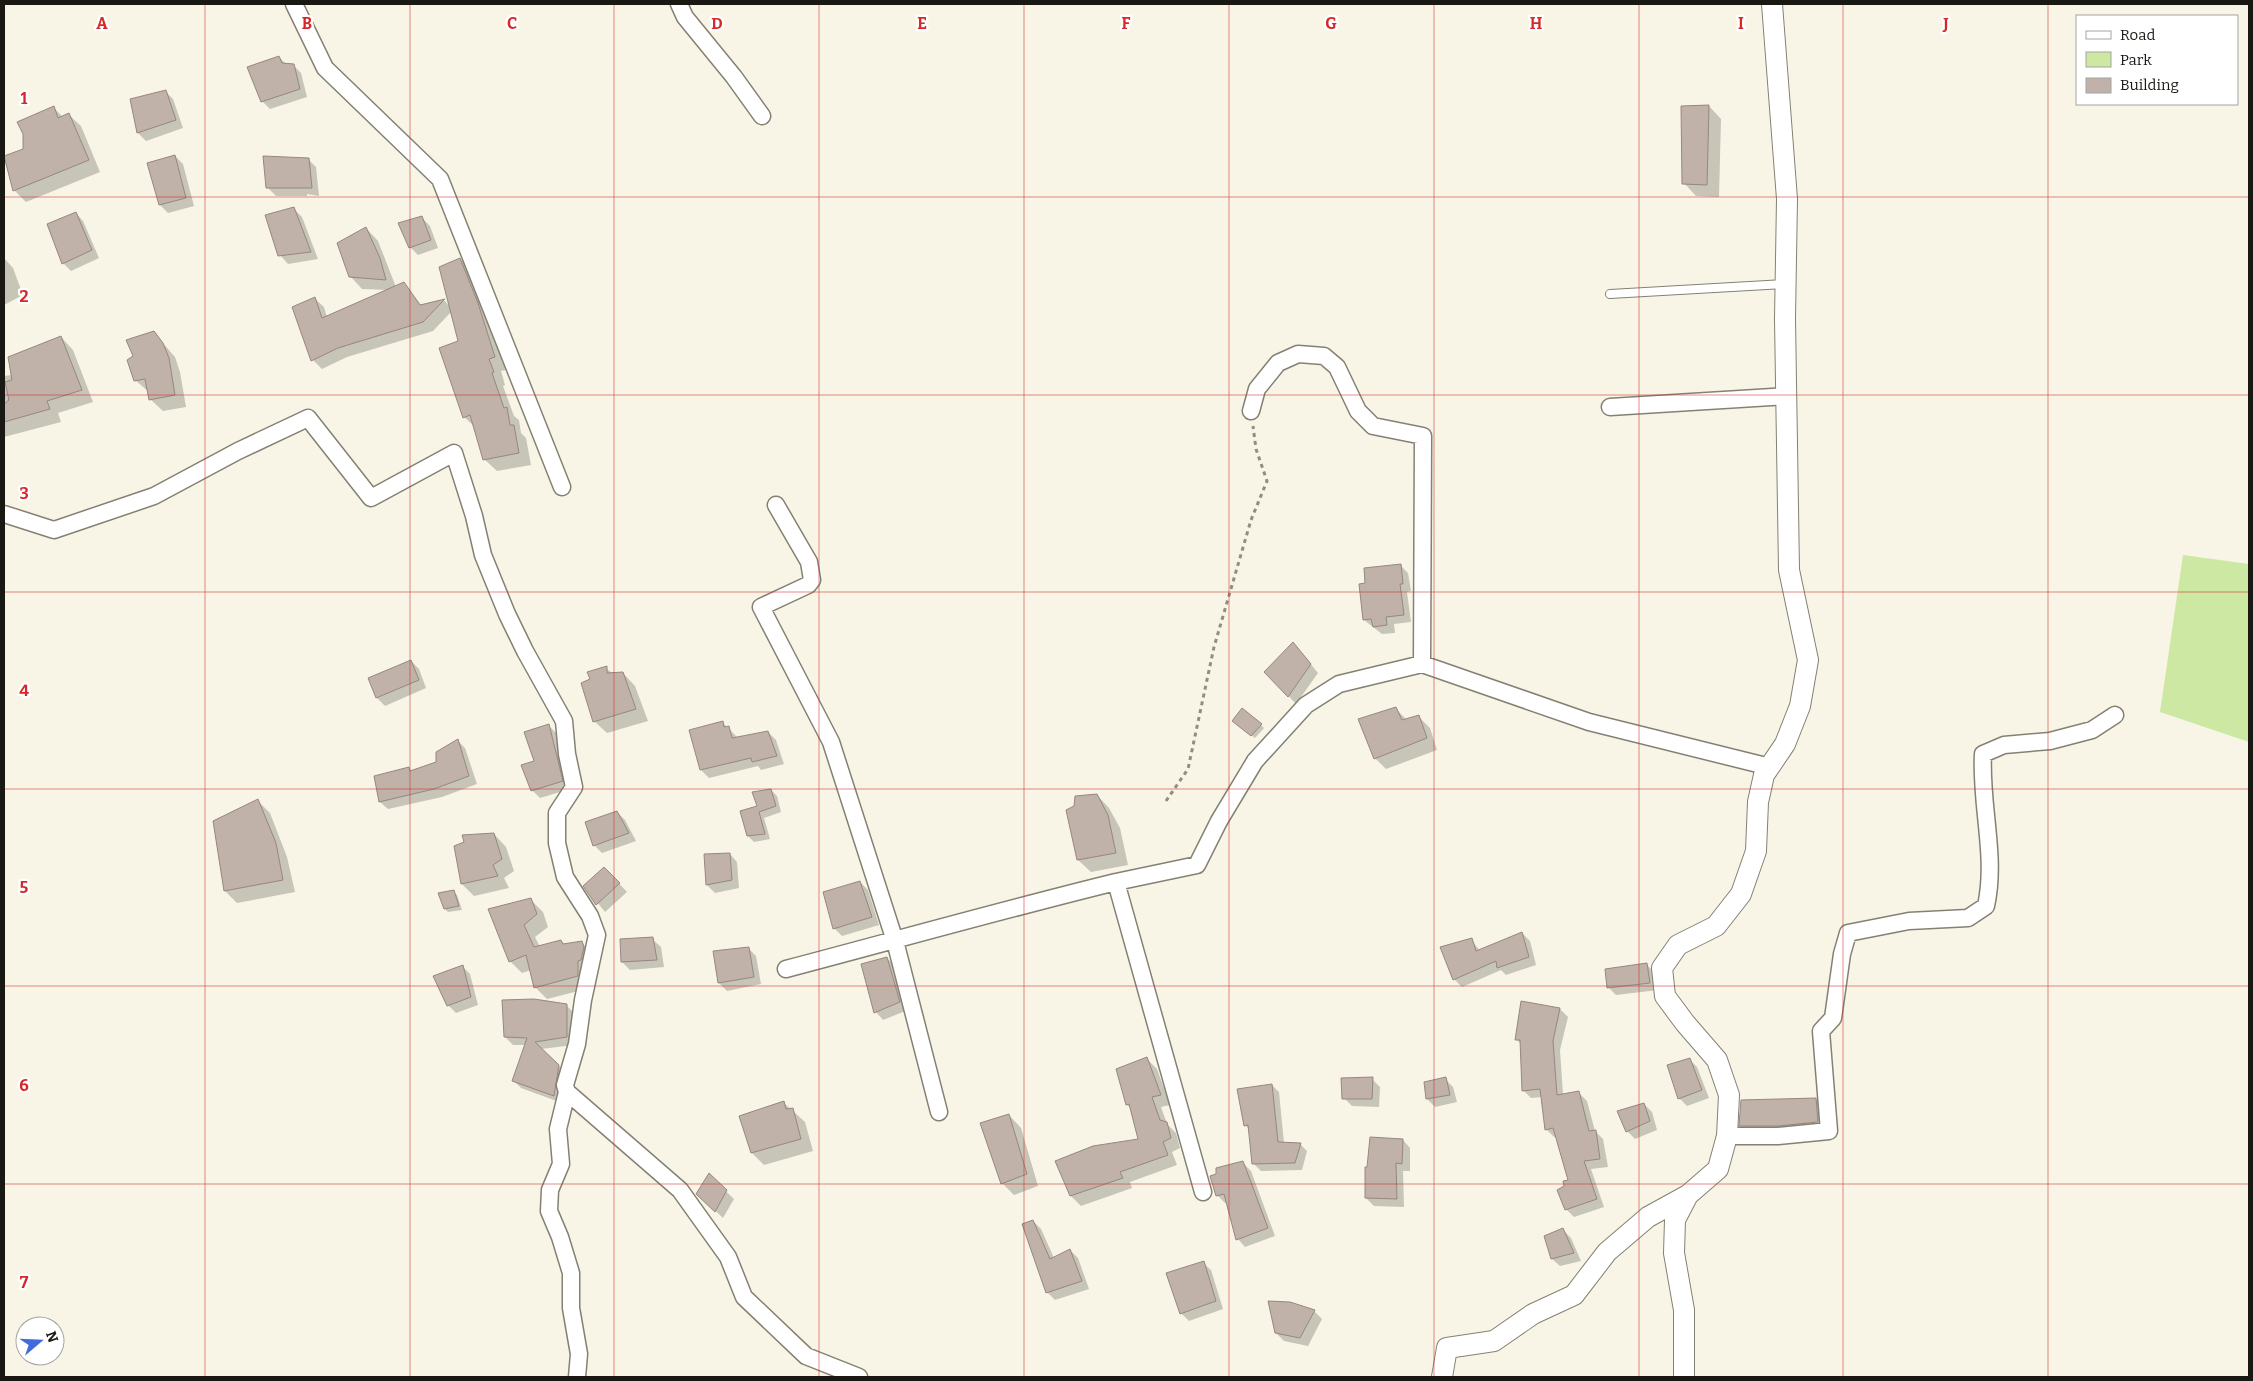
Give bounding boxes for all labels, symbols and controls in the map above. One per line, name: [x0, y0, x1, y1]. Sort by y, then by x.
text: A: [96, 14, 108, 33]
text: B: [302, 14, 312, 33]
text: C: [507, 14, 517, 33]
text: D: [711, 14, 723, 33]
text: E: [917, 14, 927, 33]
text: F: [1122, 14, 1131, 33]
text: G: [1325, 14, 1337, 33]
text: H: [1530, 14, 1543, 33]
text: I: [1738, 14, 1744, 33]
text: J: [1942, 14, 1949, 33]
legend: [2076, 15, 2238, 105]
text: Road: [2120, 26, 2155, 44]
text: Park: [2120, 51, 2152, 69]
text: Building: [2120, 76, 2179, 94]
text: 1: [21, 89, 28, 108]
text: 2: [19, 287, 29, 306]
text: 3: [19, 484, 29, 503]
text: 4: [19, 681, 29, 700]
text: 5: [20, 878, 29, 897]
text: 6: [19, 1076, 29, 1095]
text: 7: [20, 1273, 29, 1292]
north arrow: [15, 1316, 65, 1366]
text: N: [42, 1329, 62, 1345]

